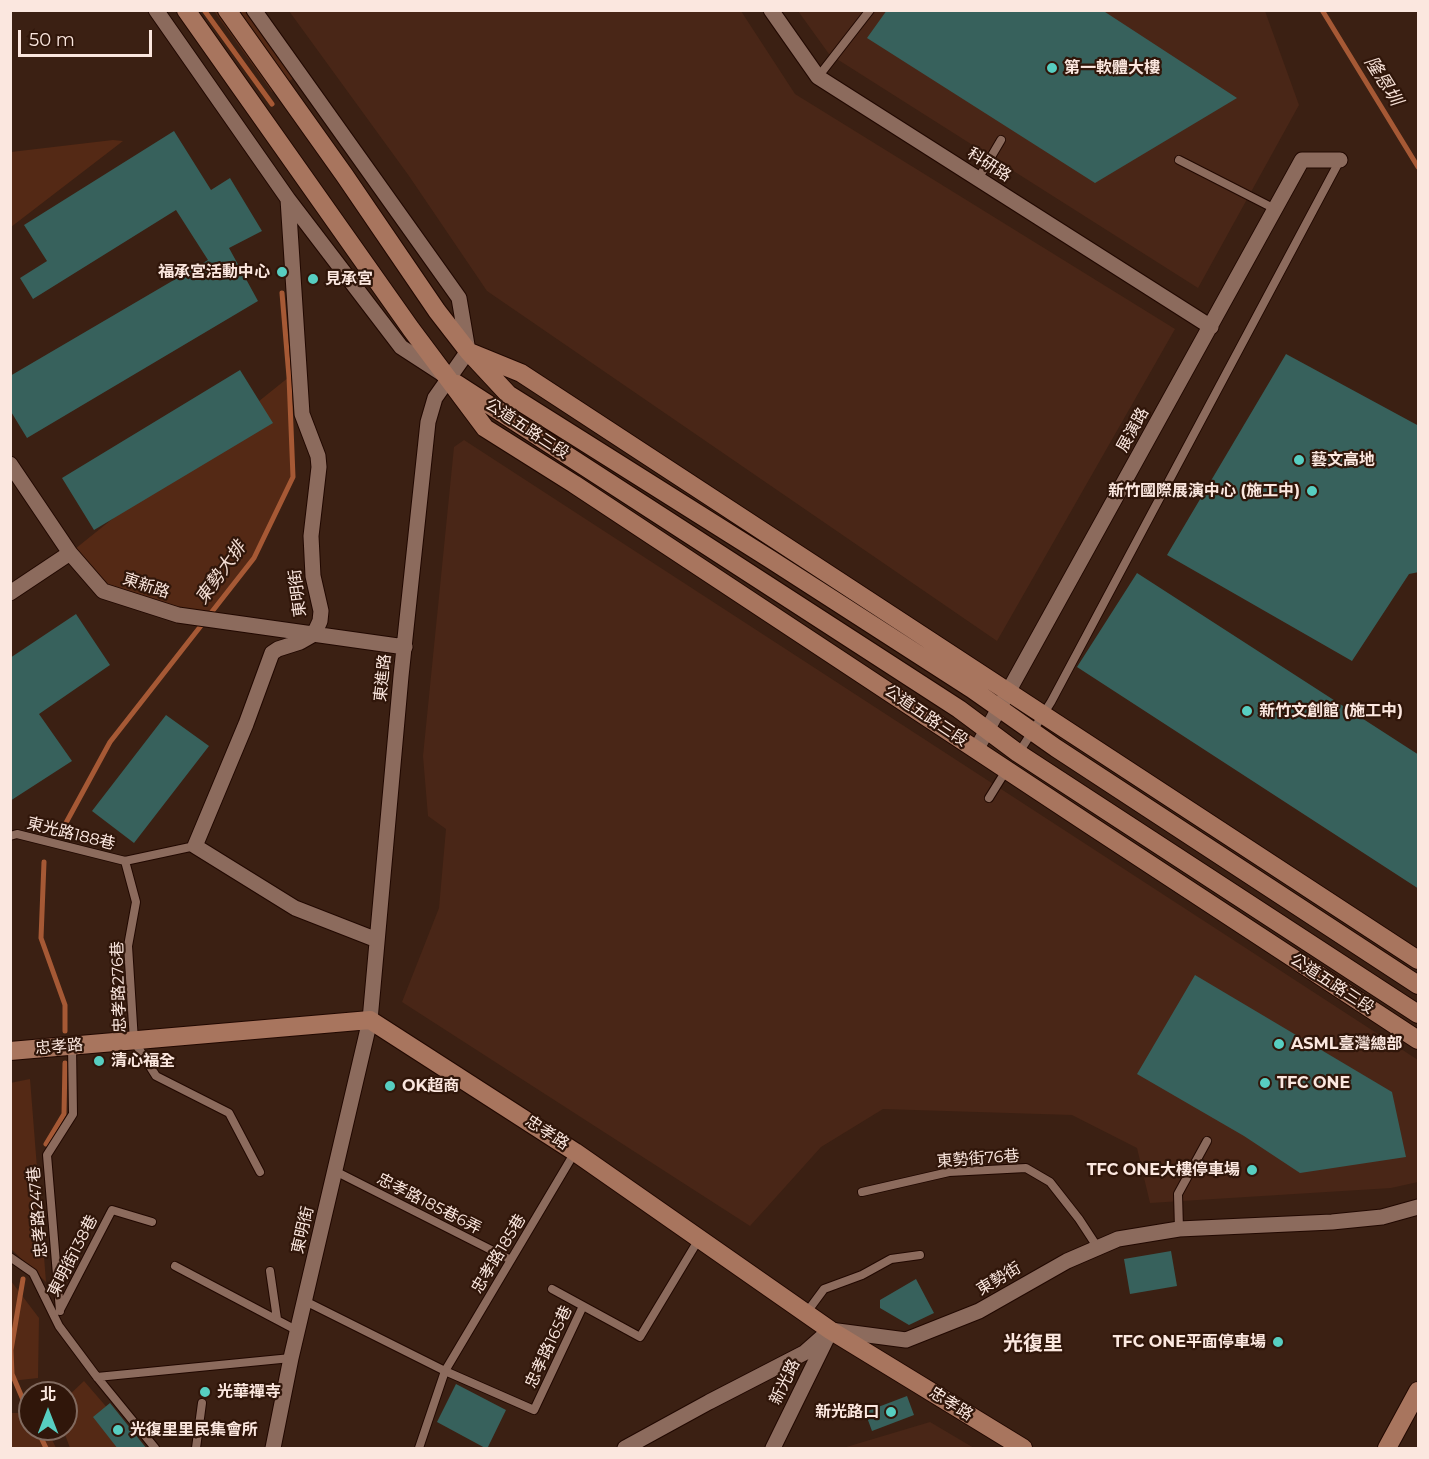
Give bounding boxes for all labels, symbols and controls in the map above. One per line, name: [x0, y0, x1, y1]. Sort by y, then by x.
scale bar: [21, 18, 154, 56]
text: 50 m: [29, 29, 75, 51]
water label: 隆恩圳: [1360, 52, 1406, 110]
place label: 第一軟體大樓: [1064, 58, 1160, 78]
marker: 第一軟體大樓: [1045, 61, 1059, 75]
street label: 科研路: [964, 144, 1014, 186]
place label: 福承宮活動中心: [158, 262, 270, 282]
marker: 福承宮活動中心: [275, 265, 289, 279]
place label: 見承宮: [325, 269, 373, 289]
marker: 見承宮: [306, 272, 320, 286]
street label: 公道五路三段: [482, 395, 572, 463]
street label: 展演路: [1113, 404, 1153, 456]
place label: 藝文高地: [1311, 450, 1375, 470]
marker: 藝文高地: [1292, 453, 1306, 467]
place label: 新竹國際展演中心 (施工中): [1108, 481, 1300, 501]
marker: 新竹國際展演中心 (施工中): [1305, 484, 1319, 498]
water label: 東勢大排: [191, 538, 251, 608]
street label: 東明街: [286, 568, 310, 618]
street label: 東新路: [120, 569, 172, 603]
street label: 東進路: [371, 653, 395, 703]
street label: 公道五路三段: [881, 681, 971, 751]
place label: 新竹文創館 (施工中): [1259, 701, 1403, 721]
marker: 新竹文創館 (施工中): [1240, 704, 1254, 718]
street label: 東光路188巷: [25, 814, 117, 854]
street label: 忠孝路276巷: [108, 941, 130, 1033]
street label: 公道五路三段: [1287, 950, 1377, 1018]
place label: ASML臺灣總部: [1291, 1034, 1402, 1054]
street label: 忠孝路: [34, 1035, 84, 1059]
marker: ASML臺灣總部: [1272, 1037, 1286, 1051]
place label: 清心福全: [111, 1051, 175, 1071]
marker: 清心福全: [92, 1054, 106, 1068]
place label: TFC ONE: [1277, 1073, 1350, 1093]
place label: OK超商: [402, 1076, 459, 1096]
marker: TFC ONE: [1258, 1076, 1272, 1090]
marker: OK超商: [383, 1079, 397, 1093]
street label: 忠孝路: [522, 1112, 572, 1154]
street label: 東勢街76巷: [936, 1147, 1020, 1171]
place label: TFC ONE大樓停車場: [1087, 1160, 1240, 1180]
marker: TFC ONE大樓停車場: [1245, 1163, 1259, 1177]
street label: 忠孝路247巷: [24, 1165, 52, 1259]
street label: 忠孝路185巷6弄: [374, 1169, 484, 1239]
street label: 東明街: [288, 1204, 318, 1256]
street label: 忠孝路185巷: [468, 1211, 530, 1297]
street label: 東明街138巷: [44, 1212, 102, 1300]
street label: 東勢街: [973, 1258, 1025, 1300]
street label: 忠孝路165巷: [522, 1303, 576, 1391]
district label: 光復里: [1003, 1332, 1063, 1356]
place label: TFC ONE平面停車場: [1113, 1332, 1266, 1352]
marker: TFC ONE平面停車場: [1271, 1335, 1285, 1349]
street label: 新光路: [766, 1356, 804, 1408]
north arrow: [18, 1381, 78, 1441]
place label: 光華禪寺: [217, 1382, 281, 1402]
street label: 忠孝路: [926, 1383, 976, 1425]
text: 北: [40, 1385, 56, 1404]
marker: 光華禪寺: [198, 1385, 212, 1399]
place label: 新光路口: [815, 1402, 879, 1422]
marker: 新光路口: [884, 1405, 898, 1419]
place label: 光復里里民集會所: [130, 1420, 258, 1440]
marker: 光復里里民集會所: [111, 1423, 125, 1437]

